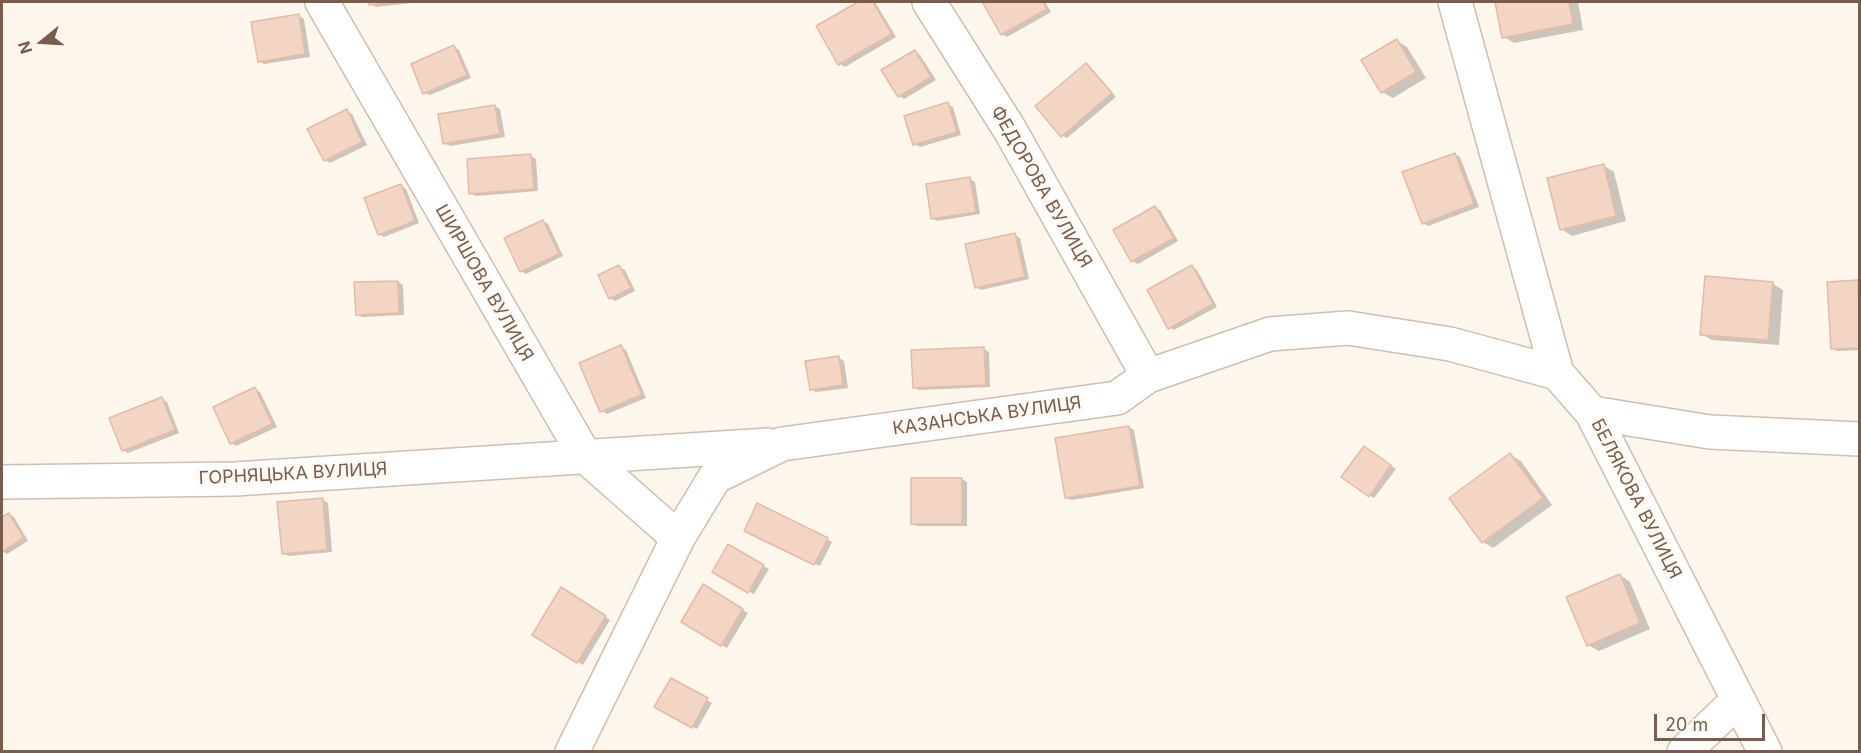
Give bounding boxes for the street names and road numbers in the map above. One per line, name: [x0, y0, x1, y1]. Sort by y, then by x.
street label: ФЕДОРОВА ВУЛИЦЯ: [986, 102, 1096, 272]
street label: ШИРШОВА ВУЛИЦЯ: [430, 201, 538, 365]
street label: КАЗАНСЬКА ВУЛИЦЯ: [891, 392, 1083, 440]
street label: БЕЛЯКОВА ВУЛИЦЯ: [1586, 415, 1686, 583]
street label: ГОРНЯЦЬКА ВУЛИЦЯ: [198, 458, 388, 490]

